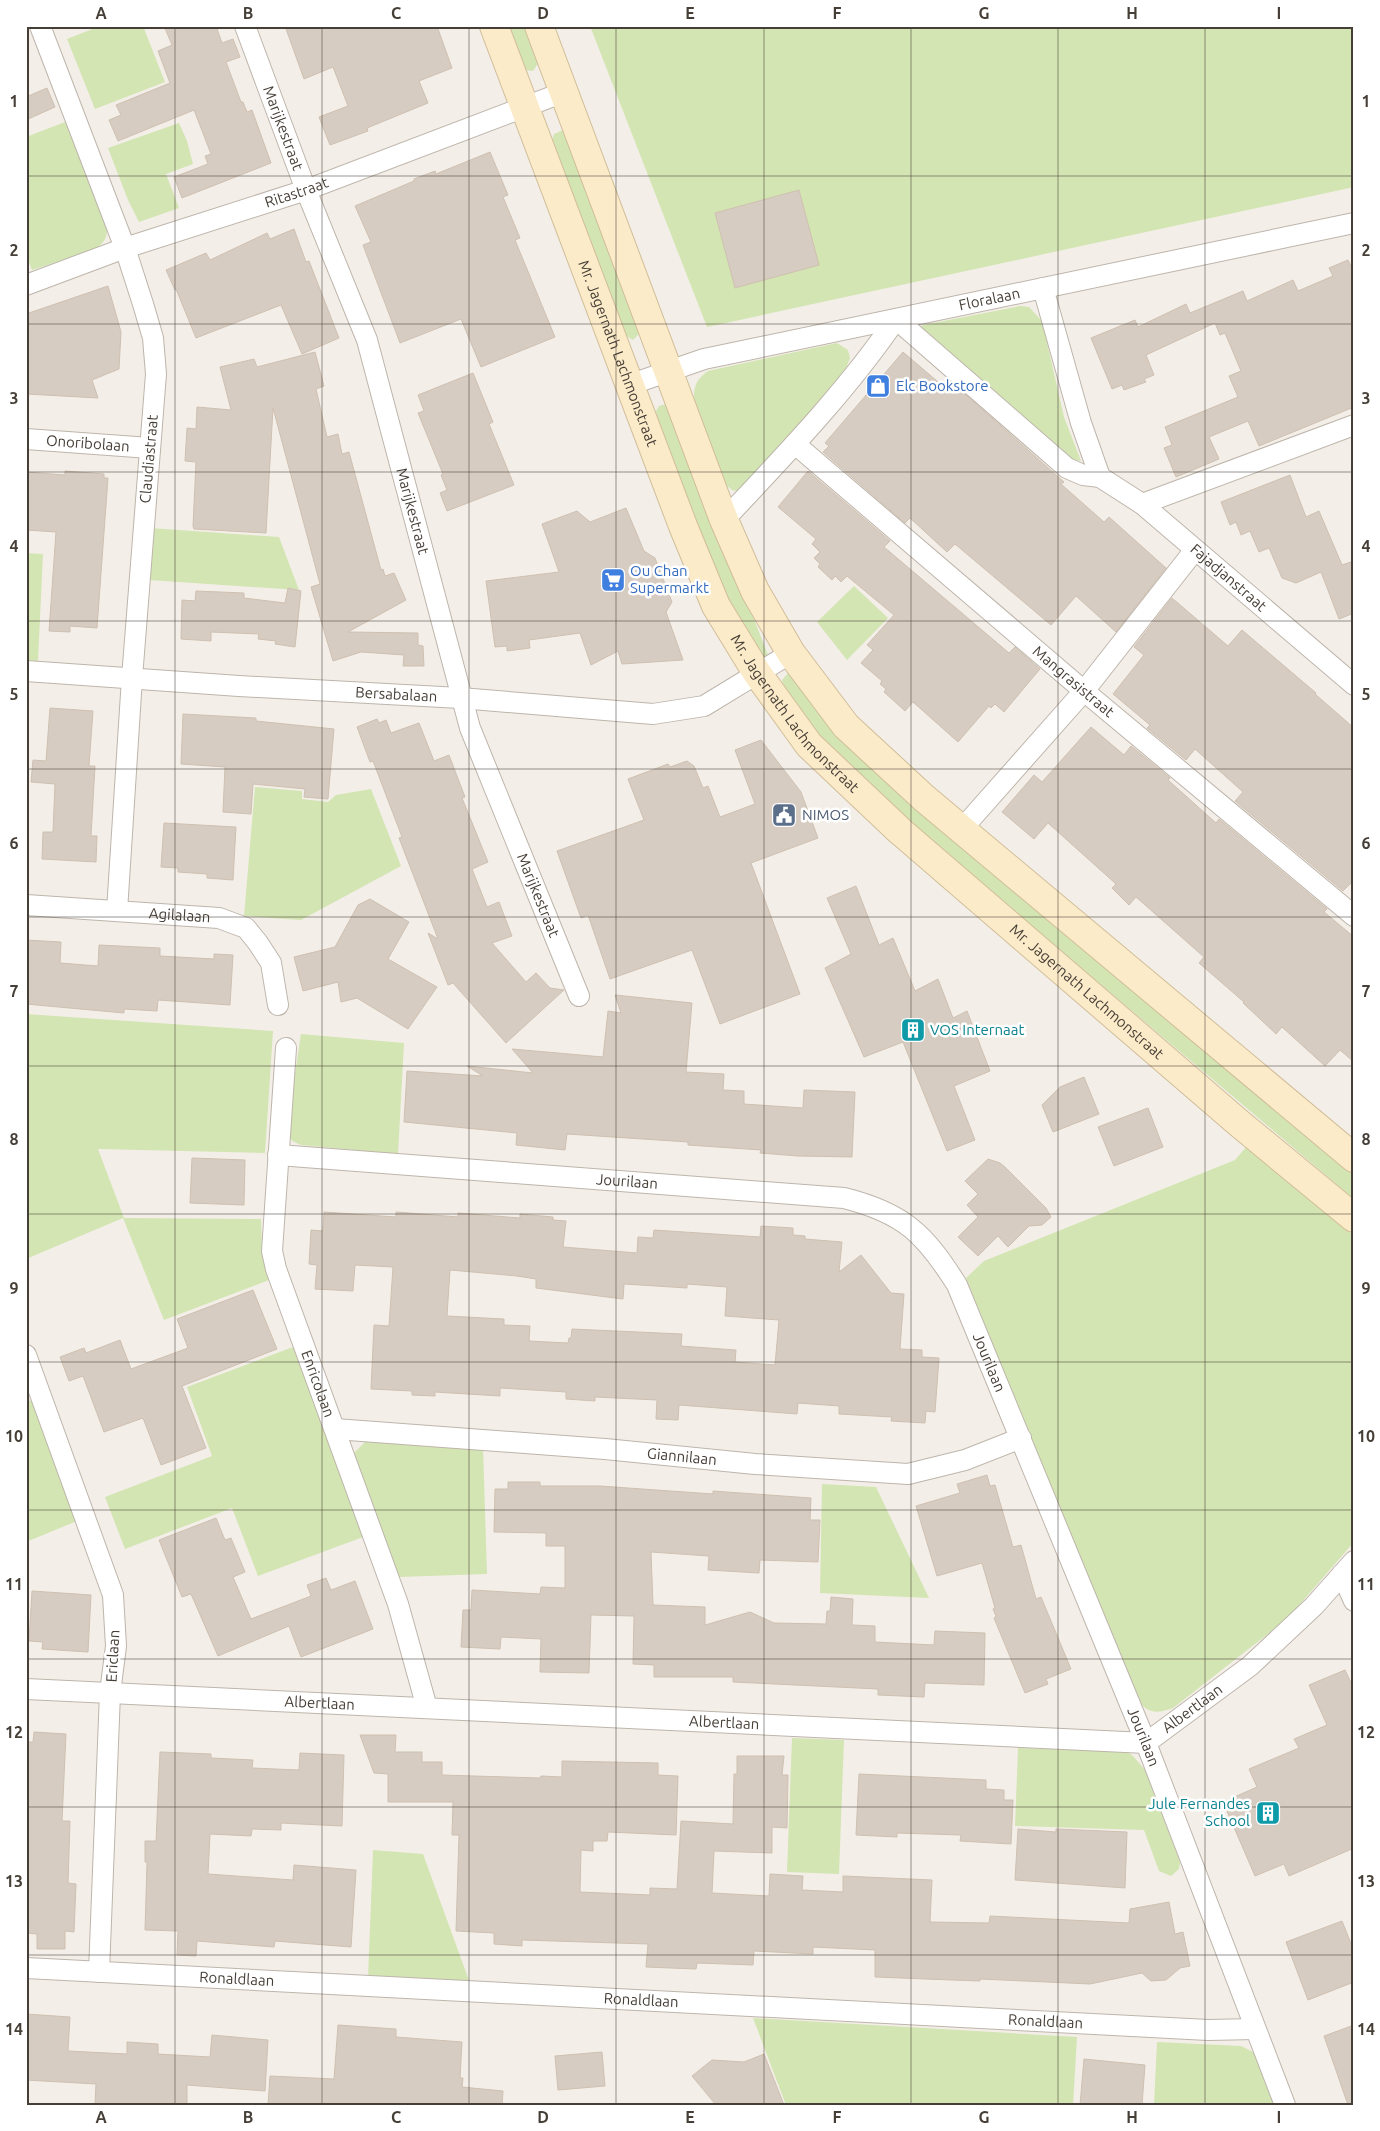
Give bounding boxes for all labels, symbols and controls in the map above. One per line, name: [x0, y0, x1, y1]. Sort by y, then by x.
text: A: [95, 4, 107, 22]
text: B: [243, 4, 253, 22]
text: C: [391, 4, 401, 22]
text: D: [537, 4, 549, 22]
text: E: [685, 4, 695, 22]
text: F: [833, 4, 842, 22]
text: G: [978, 4, 990, 22]
text: H: [1126, 4, 1138, 22]
text: I: [1277, 4, 1281, 22]
street label: Marijkestraat: [260, 83, 307, 173]
text: 1: [9, 92, 19, 110]
text: 1: [1361, 92, 1371, 110]
street label: Ritastraat: [263, 173, 331, 211]
text: 2: [9, 241, 19, 259]
text: 2: [1361, 241, 1371, 259]
street label: Mr. Jagernath Lachmonstraat: [575, 258, 661, 449]
street label: Floralaan: [957, 284, 1021, 313]
shop icon: Elc Bookstore: [865, 373, 891, 399]
place label: Elc Bookstore: [896, 377, 989, 394]
text: 3: [9, 389, 19, 407]
text: 3: [1361, 389, 1371, 407]
street label: Claudiastraat: [136, 414, 161, 504]
street label: Onoribolaan: [45, 431, 130, 455]
street label: Marijkestraat: [393, 466, 433, 556]
text: 4: [9, 537, 19, 555]
text: 4: [1361, 537, 1371, 555]
street label: Fajadjanstraat: [1187, 540, 1270, 615]
place label: Ou Chan Supermarkt: [630, 562, 709, 596]
supermarket icon: Ou Chan Supermarkt: [600, 567, 626, 593]
street label: Mr. Jagernath Lachmonstraat: [727, 631, 863, 796]
street label: Mangrasistraat: [1030, 642, 1118, 720]
street label: Bersabalaan: [355, 683, 438, 705]
text: 5: [9, 685, 19, 703]
text: 5: [1361, 685, 1371, 703]
public building icon: NIMOS: [771, 802, 797, 828]
place label: NIMOS: [802, 806, 849, 823]
text: 6: [9, 834, 19, 852]
text: 6: [1361, 834, 1371, 852]
street label: Marijkestraat: [514, 851, 563, 940]
street label: Agilalaan: [148, 904, 211, 925]
street label: Mr. Jagernath Lachmonstraat: [1006, 920, 1167, 1063]
text: 7: [9, 982, 19, 1000]
text: 7: [1361, 982, 1371, 1000]
building icon: VOS Internaat: [900, 1017, 926, 1043]
place label: VOS Internaat: [930, 1021, 1025, 1038]
text: 8: [9, 1130, 19, 1148]
text: 8: [1361, 1130, 1371, 1148]
street label: Jourilaan: [595, 1170, 659, 1192]
text: 9: [9, 1279, 19, 1297]
text: 9: [1361, 1279, 1371, 1297]
street label: Jourilaan: [970, 1330, 1009, 1394]
street label: Enricolaan: [298, 1348, 338, 1419]
text: 10: [5, 1427, 23, 1445]
text: 10: [1357, 1427, 1375, 1445]
street label: Giannilaan: [646, 1444, 718, 1468]
text: 11: [5, 1575, 23, 1593]
text: 11: [1357, 1575, 1375, 1593]
street label: Ericlaan: [103, 1629, 122, 1683]
street label: Albertlaan: [1159, 1681, 1225, 1736]
street label: Albertlaan: [284, 1692, 355, 1713]
street label: Jourilaan: [1124, 1705, 1163, 1769]
street label: Albertlaan: [689, 1712, 760, 1732]
text: 12: [5, 1723, 23, 1741]
text: 12: [1357, 1723, 1375, 1741]
place label: Jule Fernandes School: [1148, 1795, 1250, 1829]
building icon: Jule Fernandes School: [1255, 1800, 1281, 1826]
text: 13: [5, 1872, 23, 1890]
text: 13: [1357, 1872, 1375, 1890]
street label: Ronaldlaan: [199, 1968, 275, 1989]
street label: Ronaldlaan: [603, 1989, 679, 2010]
street label: Ronaldlaan: [1008, 2011, 1084, 2031]
text: 14: [5, 2020, 23, 2038]
text: 14: [1357, 2020, 1375, 2038]
text: A: [95, 2108, 107, 2126]
text: B: [243, 2108, 253, 2126]
text: C: [391, 2108, 401, 2126]
text: D: [537, 2108, 549, 2126]
text: E: [685, 2108, 695, 2126]
text: F: [833, 2108, 842, 2126]
text: G: [978, 2108, 990, 2126]
text: H: [1126, 2108, 1138, 2126]
text: I: [1277, 2108, 1281, 2126]

